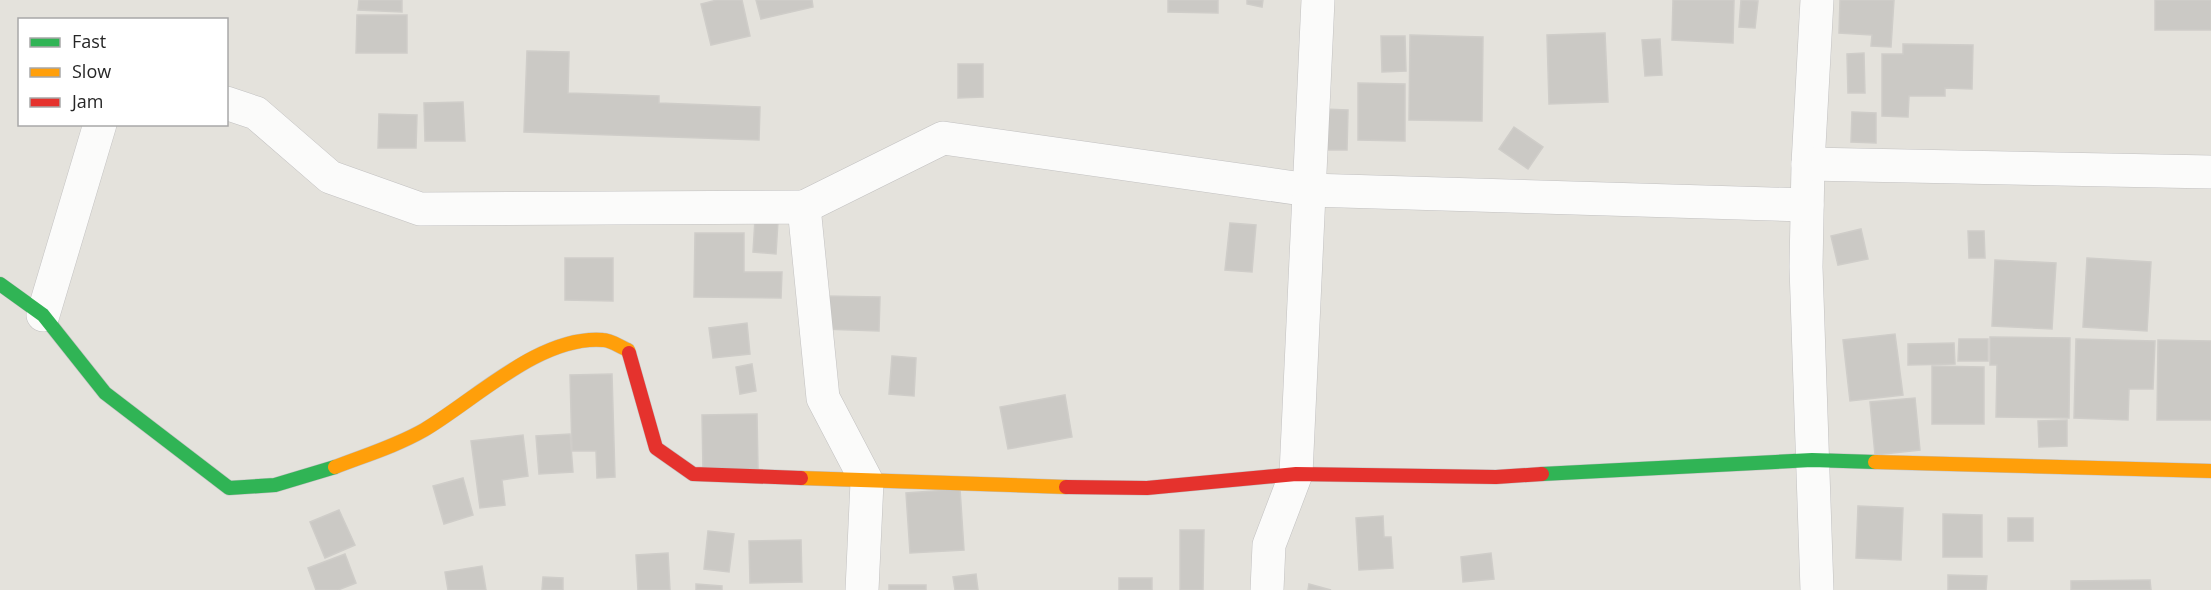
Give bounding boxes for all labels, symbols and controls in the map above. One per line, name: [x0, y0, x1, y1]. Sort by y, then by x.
legend: [18, 18, 228, 126]
text: Fast: [72, 29, 106, 53]
text: Slow: [72, 59, 111, 83]
text: Jam: [70, 89, 104, 113]

